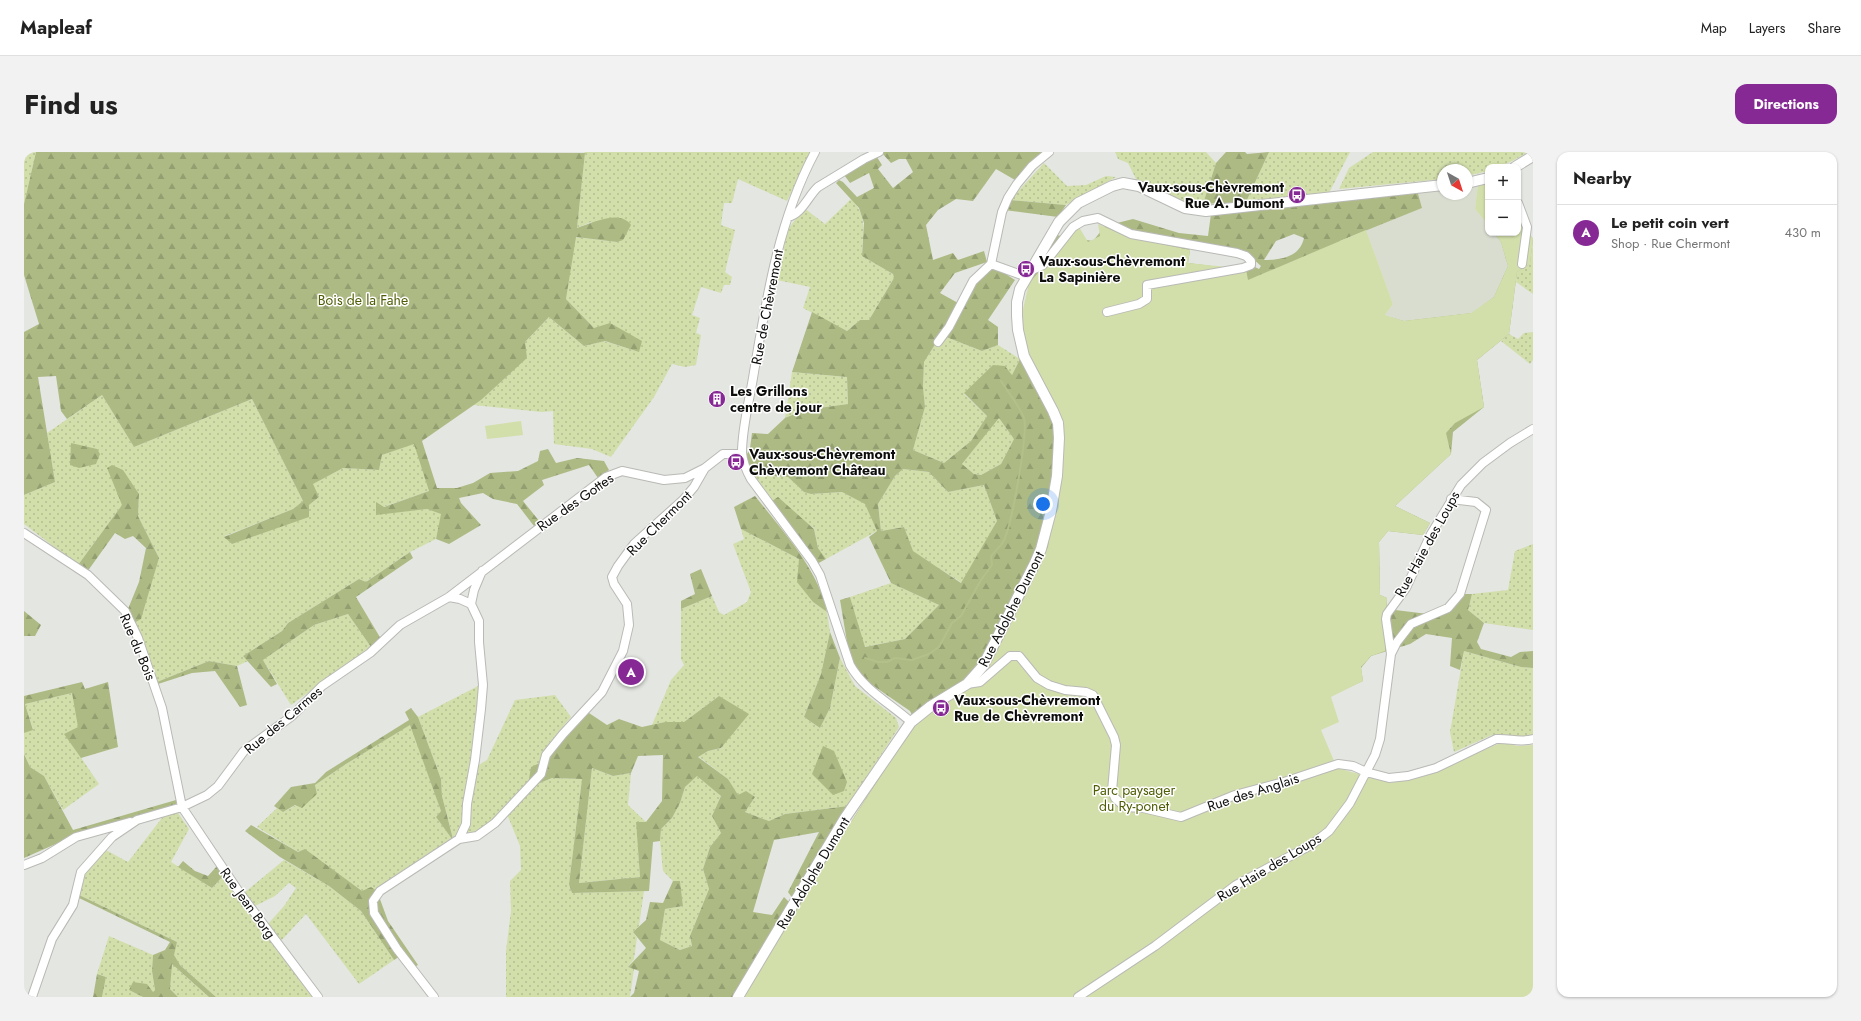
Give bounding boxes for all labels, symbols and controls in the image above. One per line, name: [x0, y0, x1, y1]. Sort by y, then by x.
text: Mapleaf: [20, 14, 92, 41]
text: Map: [1701, 18, 1727, 38]
text: Layers: [1749, 18, 1785, 38]
text: Share: [1807, 18, 1841, 38]
text: Find us: [24, 84, 118, 125]
button: Directions: [1735, 84, 1837, 124]
north arrow: [1437, 164, 1473, 200]
map controls: [1485, 164, 1521, 236]
button: +: [1485, 164, 1521, 200]
text: Nearby: [1573, 166, 1631, 190]
place label: Vaux-sous-Chèvremont Rue A. Dumont: [1137, 177, 1285, 213]
bus stop icon: Vaux-sous-Chèvremont Rue A. Dumont: [1287, 185, 1307, 205]
button: −: [1485, 200, 1521, 236]
text: Le petit coin vert: [1611, 212, 1729, 234]
text: A: [1581, 223, 1591, 242]
text: 430 m: [1784, 223, 1821, 242]
text: Shop · Rue Chermont: [1611, 234, 1730, 253]
street label: Rue de Chèvremont: [746, 247, 788, 366]
place label: Vaux-sous-Chèvremont La Sapinière: [1038, 251, 1186, 287]
bus stop icon: Vaux-sous-Chèvremont La Sapinière: [1016, 259, 1036, 279]
park label: Bois de la Fahe: [318, 290, 408, 310]
place label: Les Grillons centre de jour: [730, 381, 822, 417]
building icon: Les Grillons centre de jour: [707, 389, 727, 409]
place label: Vaux-sous-Chèvremont Chèvremont Château: [748, 444, 896, 480]
bus stop icon: Vaux-sous-Chèvremont Chèvremont Château: [726, 452, 746, 472]
street label: Rue des Gottes: [533, 468, 618, 536]
street label: Rue Chermont: [622, 485, 697, 560]
street label: Rue Haie des Loups: [1390, 487, 1465, 601]
your location: [1033, 494, 1053, 514]
street label: Rue Adolphe Dumont: [973, 547, 1049, 670]
street label: Rue du Bois: [115, 610, 161, 684]
pin: A: [618, 657, 644, 687]
street label: Rue des Carmes: [240, 681, 327, 759]
place label: Vaux-sous-Chèvremont Rue de Chèvremont: [953, 690, 1101, 726]
bus stop icon: Vaux-sous-Chèvremont Rue de Chèvremont: [931, 698, 951, 718]
street label: Rue des Anglais: [1205, 768, 1302, 816]
park label: Parc paysager du Ry-ponet: [1093, 780, 1176, 816]
street label: Rue Adolphe Dumont: [772, 813, 855, 933]
street label: Rue Haie des Loups: [1213, 828, 1325, 906]
street label: Rue Jean Borg: [215, 863, 281, 943]

